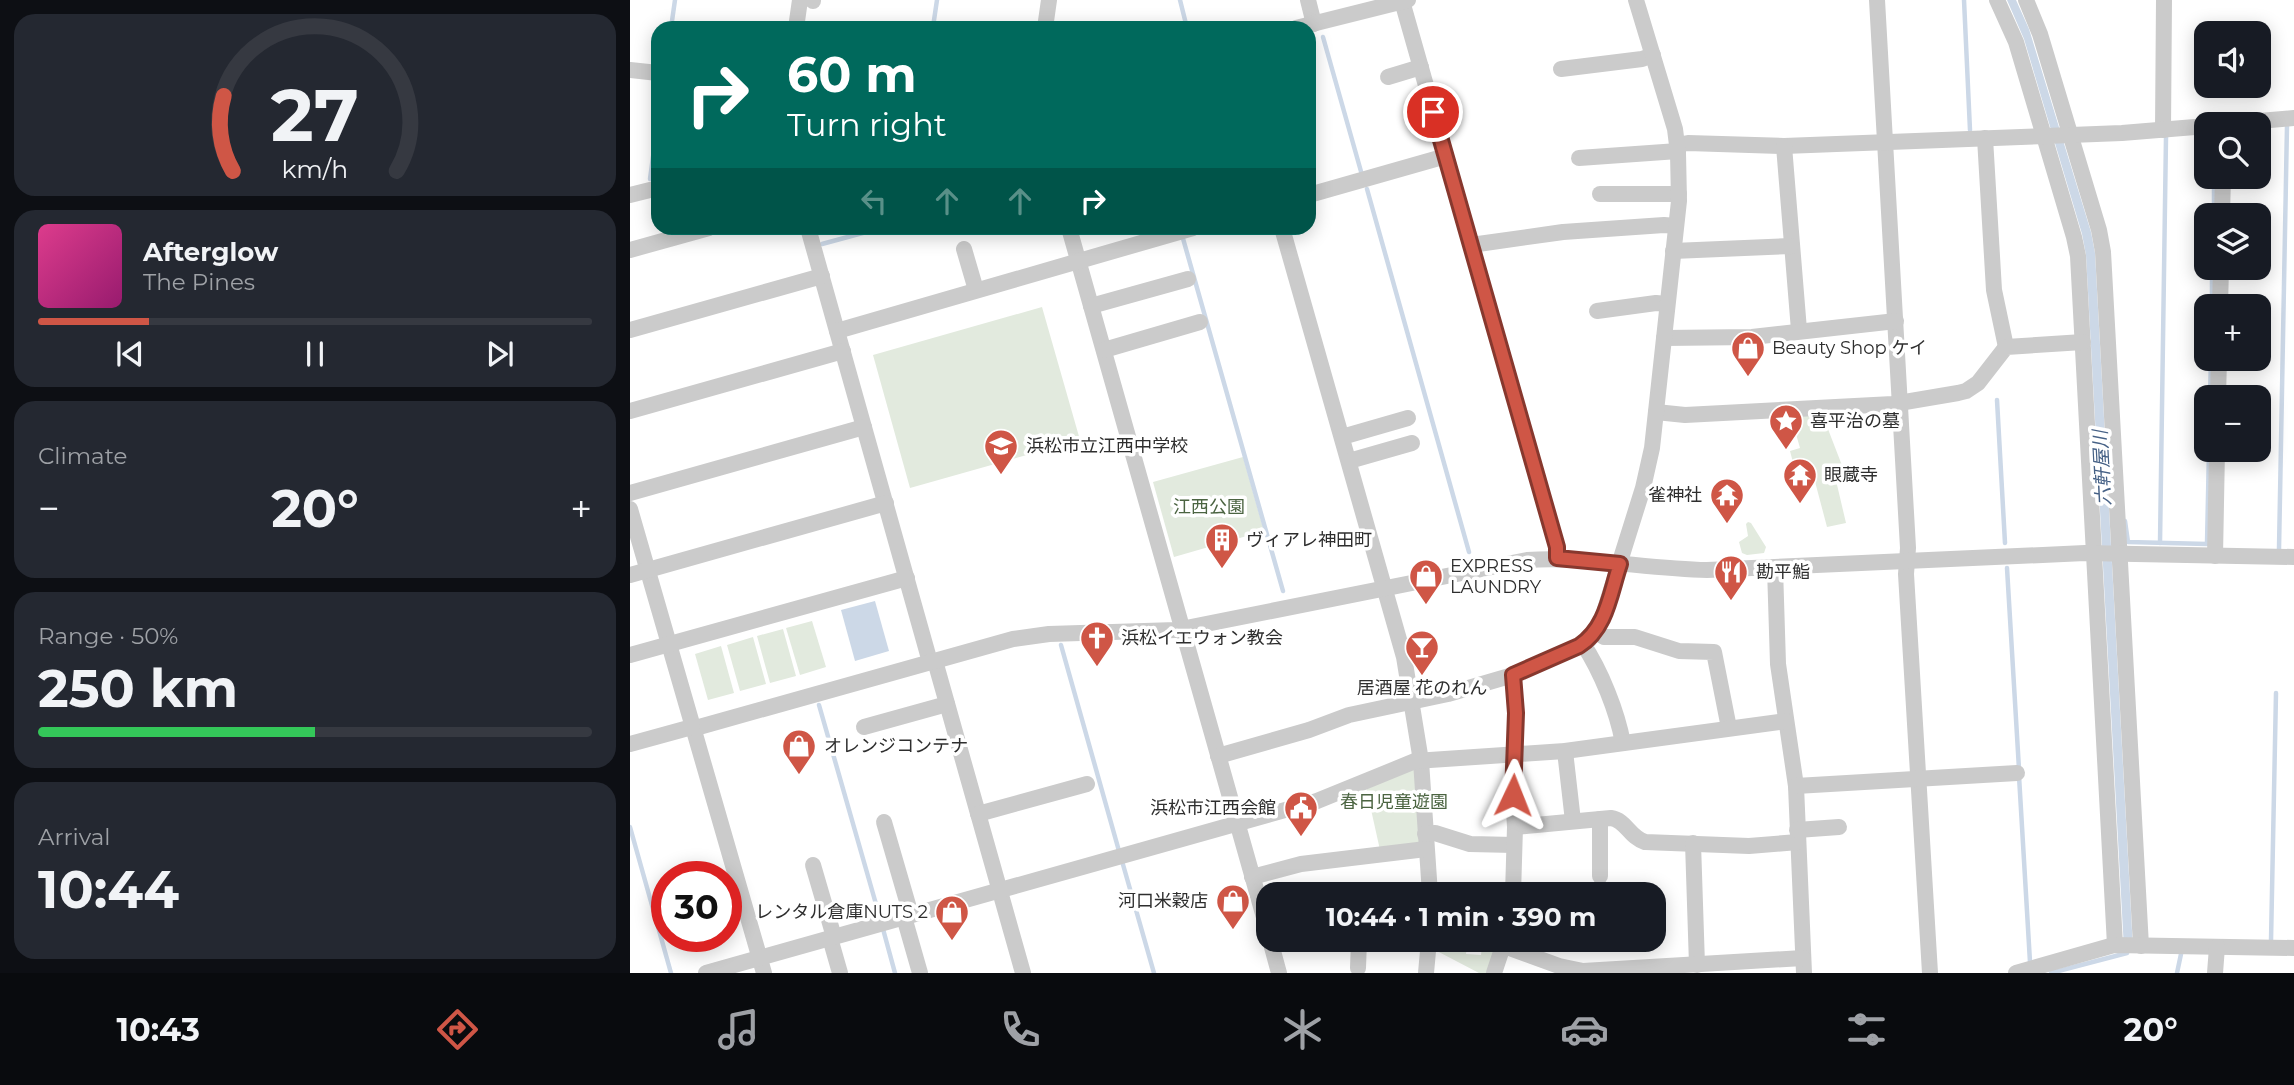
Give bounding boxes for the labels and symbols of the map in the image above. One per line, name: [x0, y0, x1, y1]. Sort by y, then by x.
pin: [1403, 82, 1463, 142]
shop icon: Beauty Shop ケイ: [1729, 329, 1767, 378]
place label: Beauty Shop ケイ: [1772, 337, 1927, 359]
place icon: 喜平治の墓: [1767, 402, 1805, 451]
place label: 喜平治の墓: [1810, 410, 1900, 432]
school or university icon: 浜松市立江西中学校: [982, 427, 1020, 476]
water label: 六軒屋川: [2088, 427, 2115, 507]
place label: 浜松市立江西中学校: [1026, 435, 1188, 457]
temple icon: 眼蔵寺: [1781, 456, 1819, 505]
place label: 眼蔵寺: [1824, 464, 1878, 486]
temple icon: 雀神社: [1708, 476, 1746, 525]
place label: 雀神社: [1648, 484, 1702, 506]
park label: 江西公園: [1173, 496, 1245, 518]
building icon: ヴィアレ神田町: [1203, 521, 1241, 570]
place label: ヴィアレ神田町: [1246, 529, 1372, 551]
restaurant icon: 勘平鮨: [1712, 553, 1750, 602]
place label: EXPRESS LAUNDRY: [1450, 555, 1542, 598]
shop icon: EXPRESS LAUNDRY: [1407, 557, 1445, 606]
place label: 勘平鮨: [1756, 561, 1810, 583]
church icon: 浜松イエウォン教会: [1078, 619, 1116, 668]
place label: 浜松イエウォン教会: [1121, 627, 1283, 649]
bar icon: 居酒屋 花のれん: [1403, 628, 1441, 677]
place label: 居酒屋 花のれん: [1357, 677, 1487, 699]
shop icon: オレンジコンテナ: [780, 727, 818, 776]
place label: オレンジコンテナ: [824, 735, 968, 757]
position arrow: [1476, 758, 1550, 832]
public building icon: 浜松市江西会館: [1282, 789, 1320, 838]
park label: 春日児童遊園: [1340, 791, 1448, 813]
place label: 浜松市江西会館: [1150, 797, 1276, 819]
speed limit sign: 30: [651, 861, 742, 952]
shop icon: 河口米穀店: [1214, 882, 1252, 931]
place label: 河口米穀店: [1118, 890, 1208, 912]
shop icon: レンタル倉庫NUTS 2: [933, 893, 971, 942]
place label: レンタル倉庫NUTS 2: [755, 901, 928, 923]

